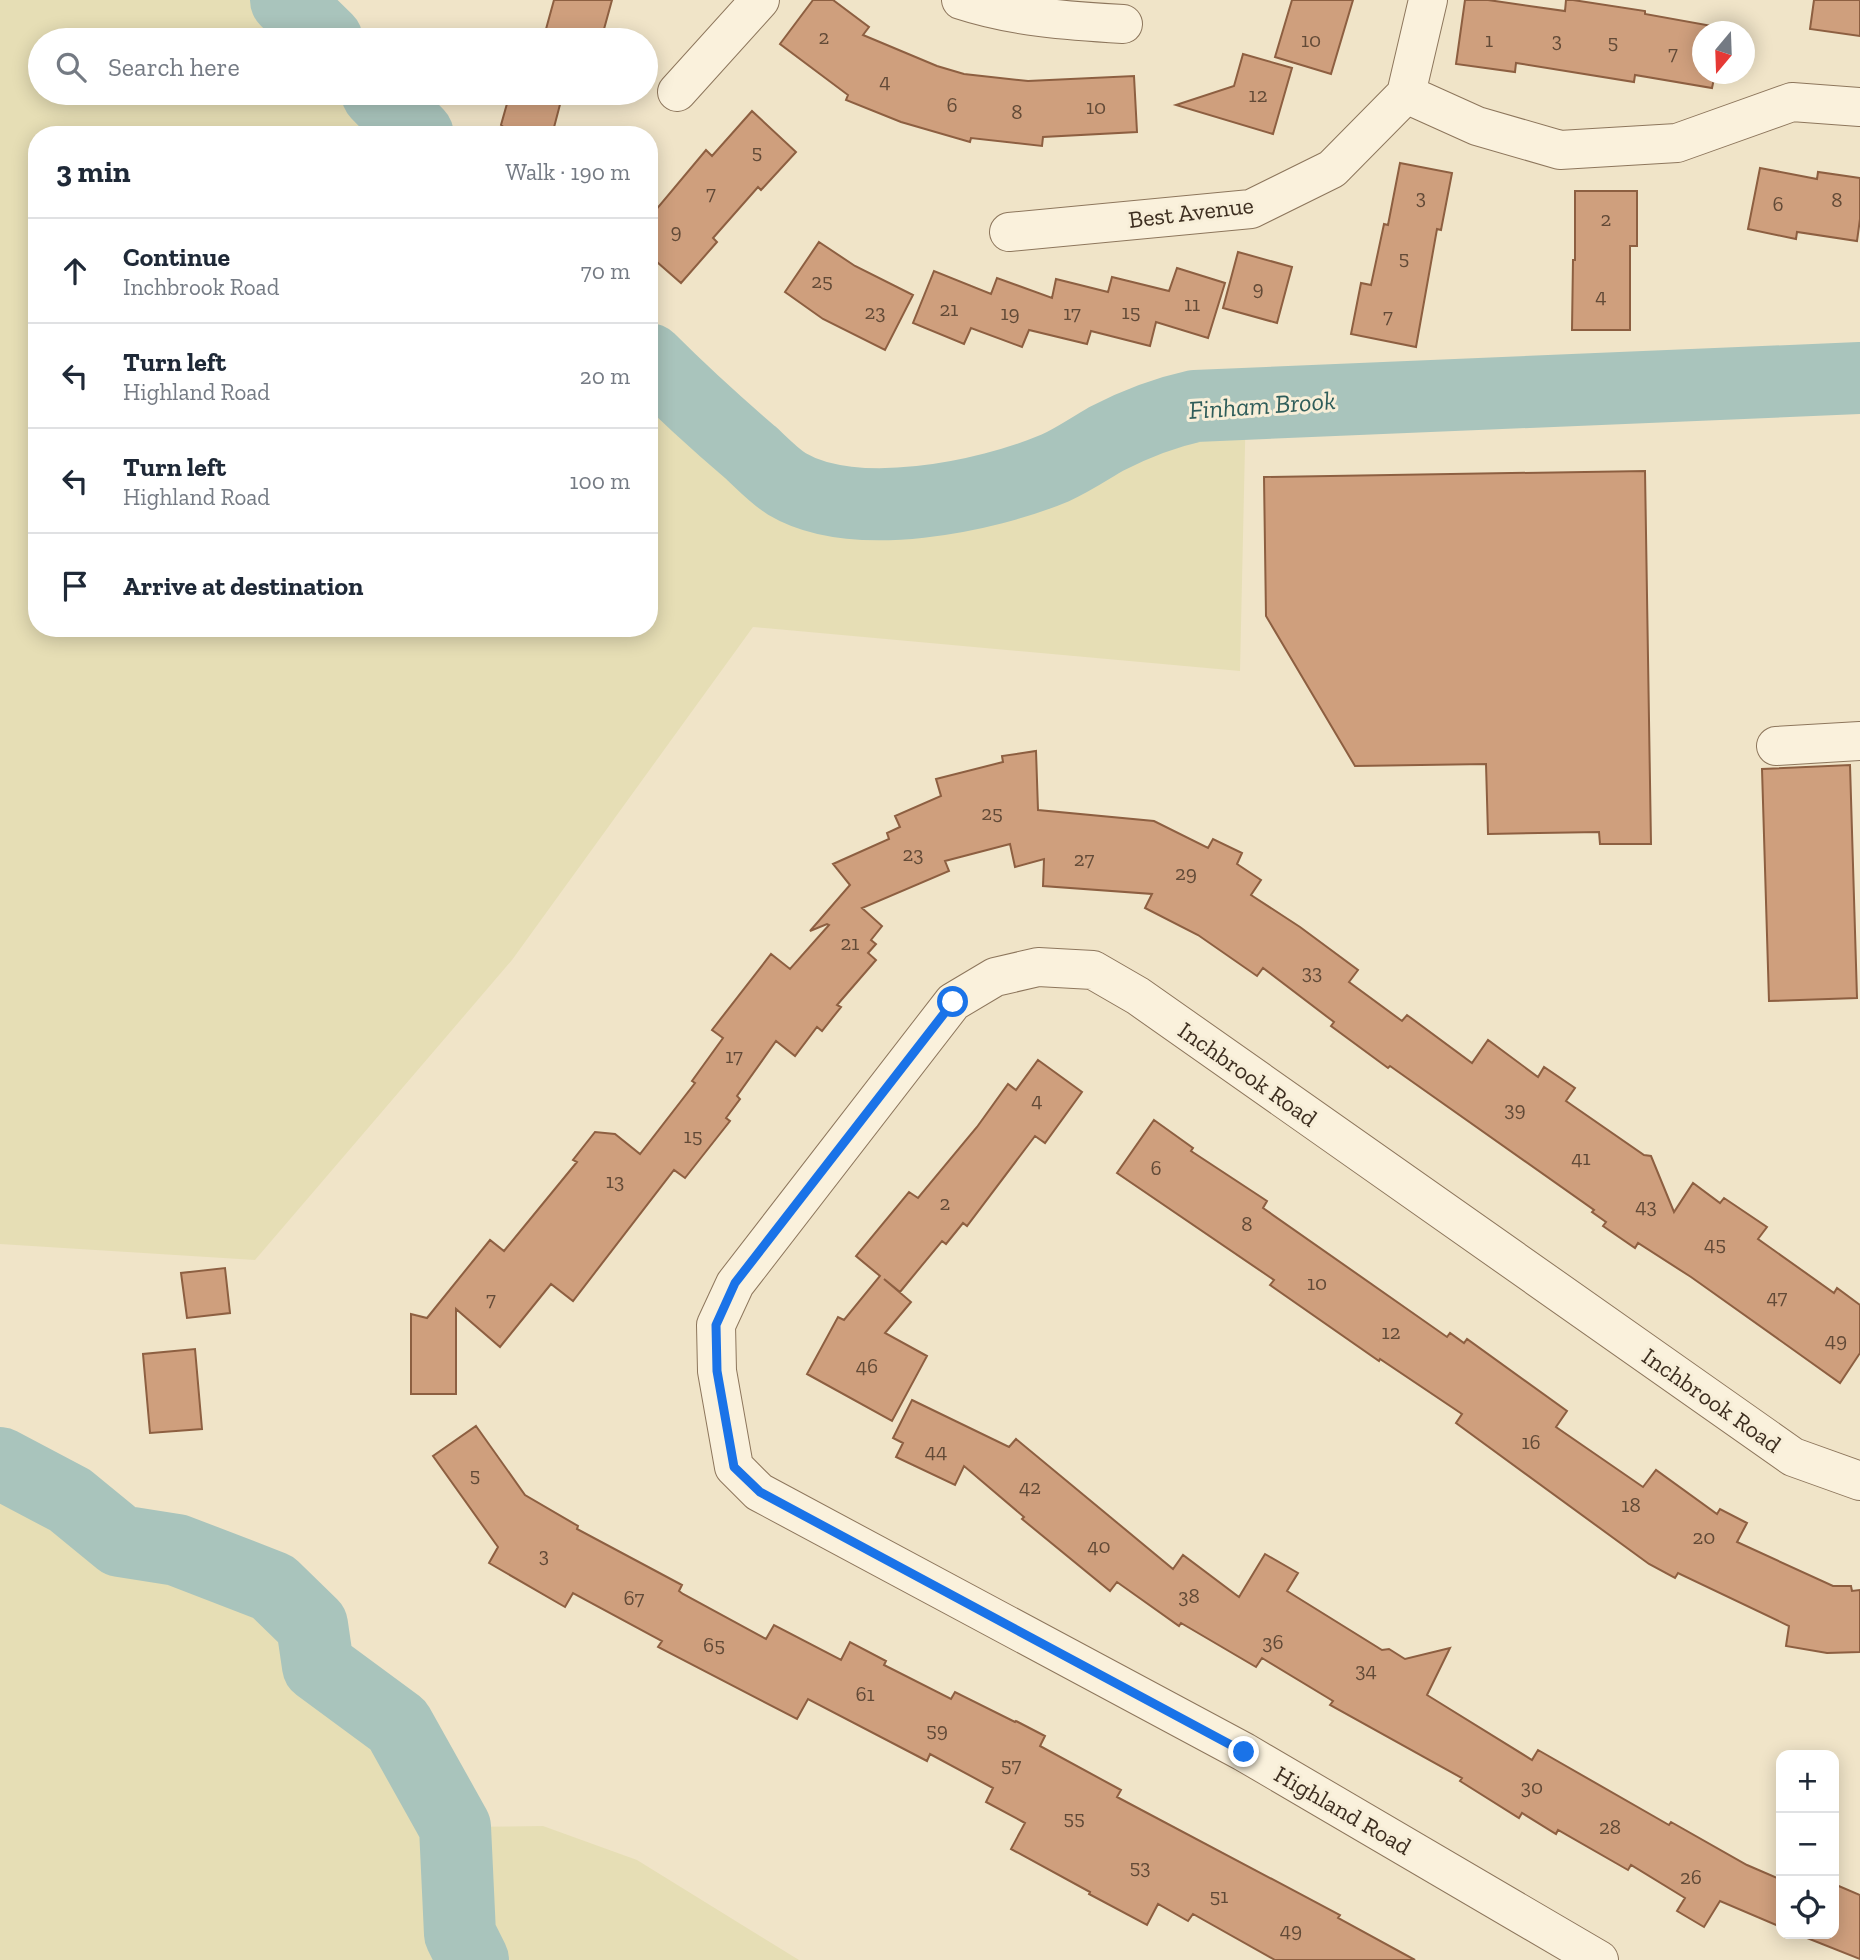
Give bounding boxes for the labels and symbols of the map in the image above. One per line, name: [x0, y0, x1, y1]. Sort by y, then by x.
north arrow: [1692, 21, 1755, 84]
house number: 2: [819, 24, 829, 49]
house number: 10: [1301, 27, 1321, 52]
house number: 1: [1485, 27, 1493, 52]
house number: 3: [1552, 27, 1562, 52]
house number: 5: [1608, 29, 1618, 54]
house number: 7: [1668, 40, 1678, 65]
house number: 4: [879, 68, 891, 93]
house number: 12: [1249, 82, 1267, 107]
house number: 6: [946, 92, 958, 117]
house number: 10: [1086, 94, 1106, 119]
house number: 8: [1011, 99, 1023, 124]
house number: 5: [752, 139, 762, 164]
house number: 7: [706, 180, 716, 205]
house number: 3: [1416, 184, 1426, 209]
house number: 8: [1831, 187, 1843, 212]
street label: Best Avenue: [1127, 190, 1255, 234]
house number: 6: [1772, 191, 1784, 216]
house number: 2: [1601, 206, 1611, 231]
house number: 9: [670, 218, 682, 243]
house number: 5: [1399, 245, 1409, 270]
house number: 25: [811, 268, 833, 293]
house number: 9: [1252, 275, 1264, 300]
house number: 4: [1595, 283, 1607, 308]
house number: 11: [1184, 291, 1200, 316]
house number: 21: [940, 296, 958, 321]
house number: 23: [864, 299, 886, 324]
house number: 15: [1122, 299, 1140, 324]
house number: 19: [1000, 300, 1020, 325]
house number: 17: [1063, 300, 1081, 325]
house number: 7: [1383, 303, 1393, 328]
water label: Finham Brook: [1188, 384, 1336, 426]
house number: 25: [981, 800, 1003, 825]
house number: 23: [902, 841, 924, 866]
house number: 27: [1074, 846, 1094, 871]
house number: 29: [1175, 860, 1197, 885]
house number: 21: [841, 930, 859, 955]
house number: 33: [1302, 959, 1322, 984]
route start: [937, 986, 968, 1017]
street label: Inchbrook Road: [1173, 1015, 1323, 1133]
house number: 17: [725, 1043, 743, 1068]
house number: 4: [1031, 1087, 1043, 1112]
house number: 39: [1504, 1096, 1526, 1121]
house number: 15: [684, 1123, 702, 1148]
house number: 41: [1571, 1145, 1591, 1170]
house number: 6: [1150, 1155, 1162, 1180]
house number: 13: [606, 1168, 624, 1193]
house number: 2: [940, 1190, 950, 1215]
house number: 43: [1635, 1193, 1657, 1218]
house number: 8: [1241, 1211, 1253, 1236]
house number: 45: [1704, 1231, 1726, 1256]
house number: 10: [1307, 1270, 1327, 1295]
house number: 47: [1767, 1284, 1788, 1309]
house number: 7: [486, 1286, 496, 1311]
house number: 12: [1382, 1319, 1400, 1344]
house number: 49: [1825, 1327, 1847, 1352]
street label: Inchbrook Road: [1637, 1341, 1787, 1459]
house number: 46: [856, 1353, 878, 1378]
house number: 16: [1521, 1429, 1541, 1454]
house number: 44: [925, 1438, 947, 1463]
house number: 5: [470, 1462, 480, 1487]
house number: 42: [1019, 1474, 1041, 1499]
house number: 18: [1621, 1492, 1641, 1517]
house number: 20: [1693, 1524, 1715, 1549]
house number: 40: [1087, 1533, 1111, 1558]
house number: 3: [539, 1542, 549, 1567]
house number: 38: [1178, 1583, 1200, 1608]
house number: 67: [623, 1585, 645, 1610]
house number: 36: [1262, 1629, 1284, 1654]
house number: 65: [703, 1632, 725, 1657]
house number: 34: [1355, 1657, 1377, 1682]
house number: 61: [855, 1681, 875, 1706]
house number: 59: [926, 1717, 948, 1742]
route end: [1228, 1736, 1259, 1767]
house number: 57: [1001, 1752, 1021, 1777]
street label: Highland Road: [1269, 1759, 1417, 1861]
house number: 30: [1521, 1774, 1543, 1799]
house number: 55: [1063, 1805, 1085, 1830]
house number: 28: [1599, 1814, 1621, 1839]
house number: 53: [1129, 1854, 1151, 1879]
house number: 26: [1680, 1864, 1702, 1889]
house number: 51: [1210, 1883, 1228, 1908]
house number: 49: [1280, 1917, 1302, 1942]

